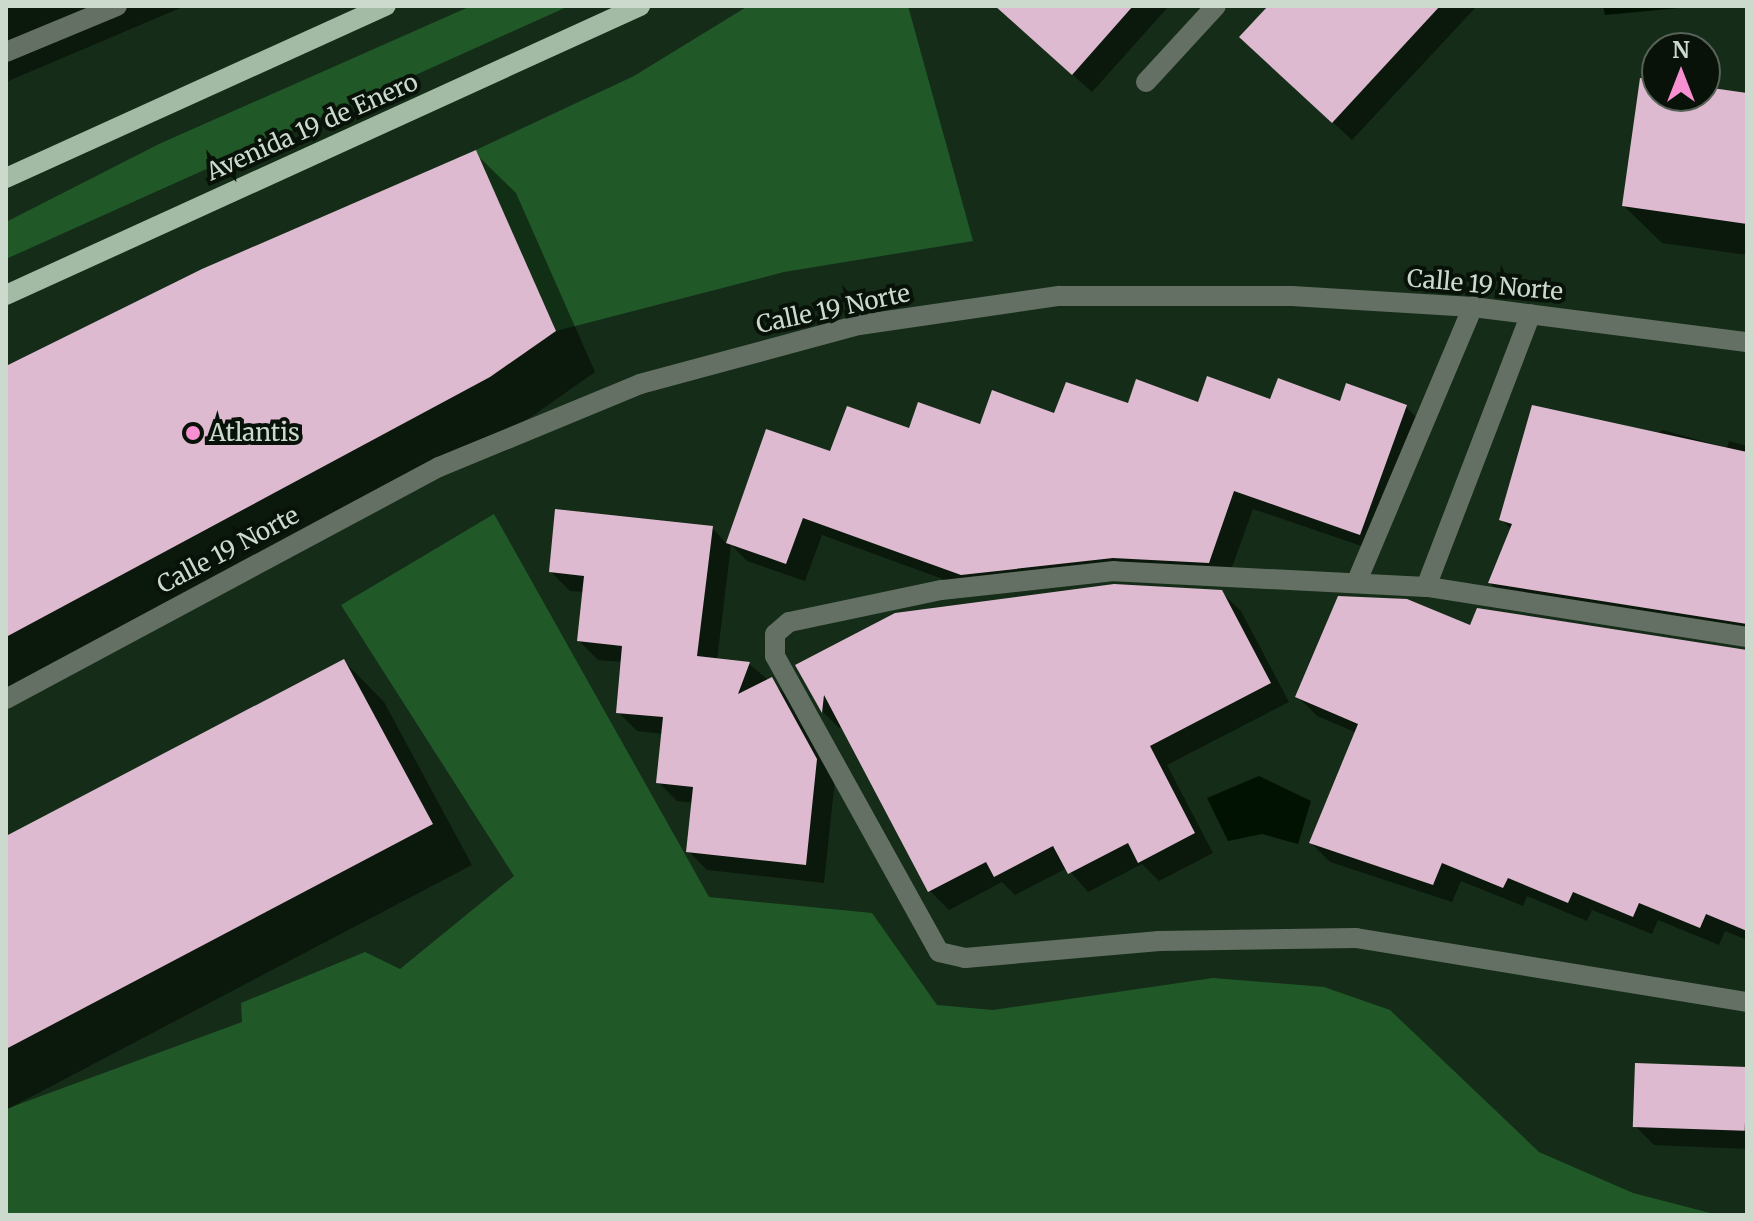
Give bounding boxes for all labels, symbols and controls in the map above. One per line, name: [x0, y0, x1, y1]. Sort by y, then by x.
north arrow: [1641, 32, 1721, 112]
text: N: [1672, 36, 1690, 64]
street label: Avenida 19 de Enero: [202, 67, 422, 187]
street label: Calle 19 Norte: [1406, 264, 1564, 306]
street label: Calle 19 Norte: [754, 279, 912, 339]
place label: Atlantis: [209, 419, 300, 447]
marker: Atlantis: [184, 424, 202, 442]
street label: Calle 19 Norte: [152, 501, 304, 599]

